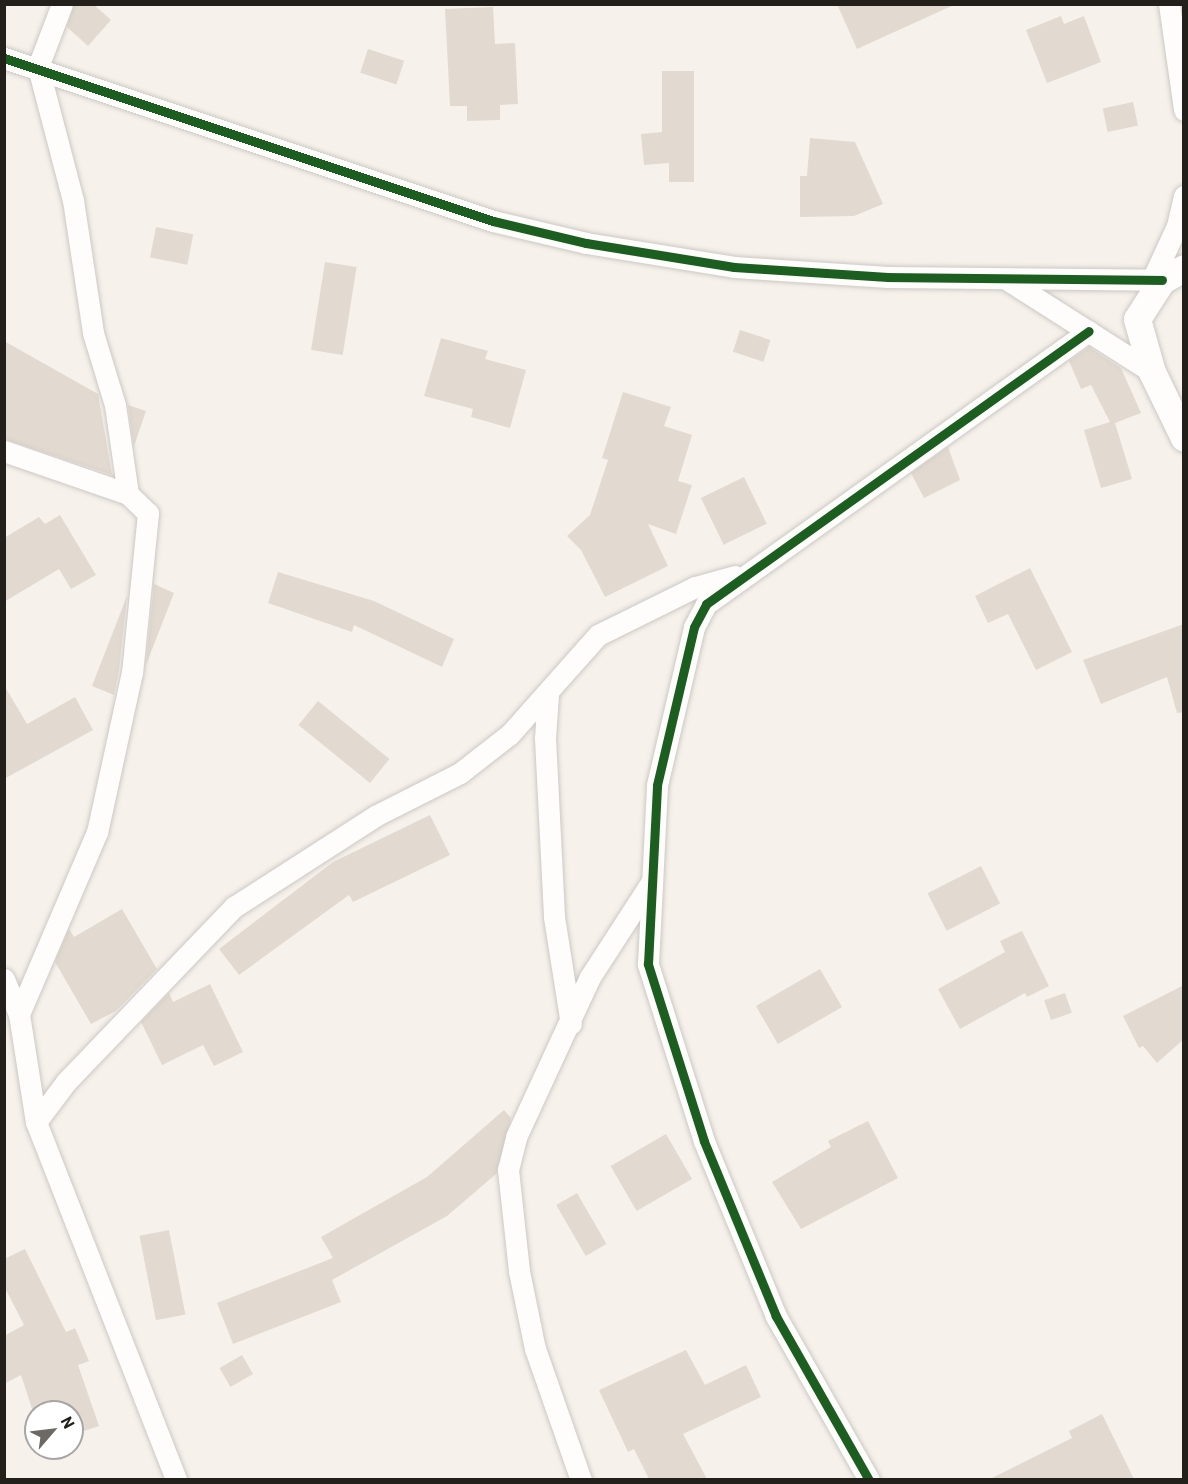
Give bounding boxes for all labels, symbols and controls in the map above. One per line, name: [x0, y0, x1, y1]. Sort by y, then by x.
north arrow: [24, 1400, 84, 1460]
text: N: [58, 1413, 79, 1431]

